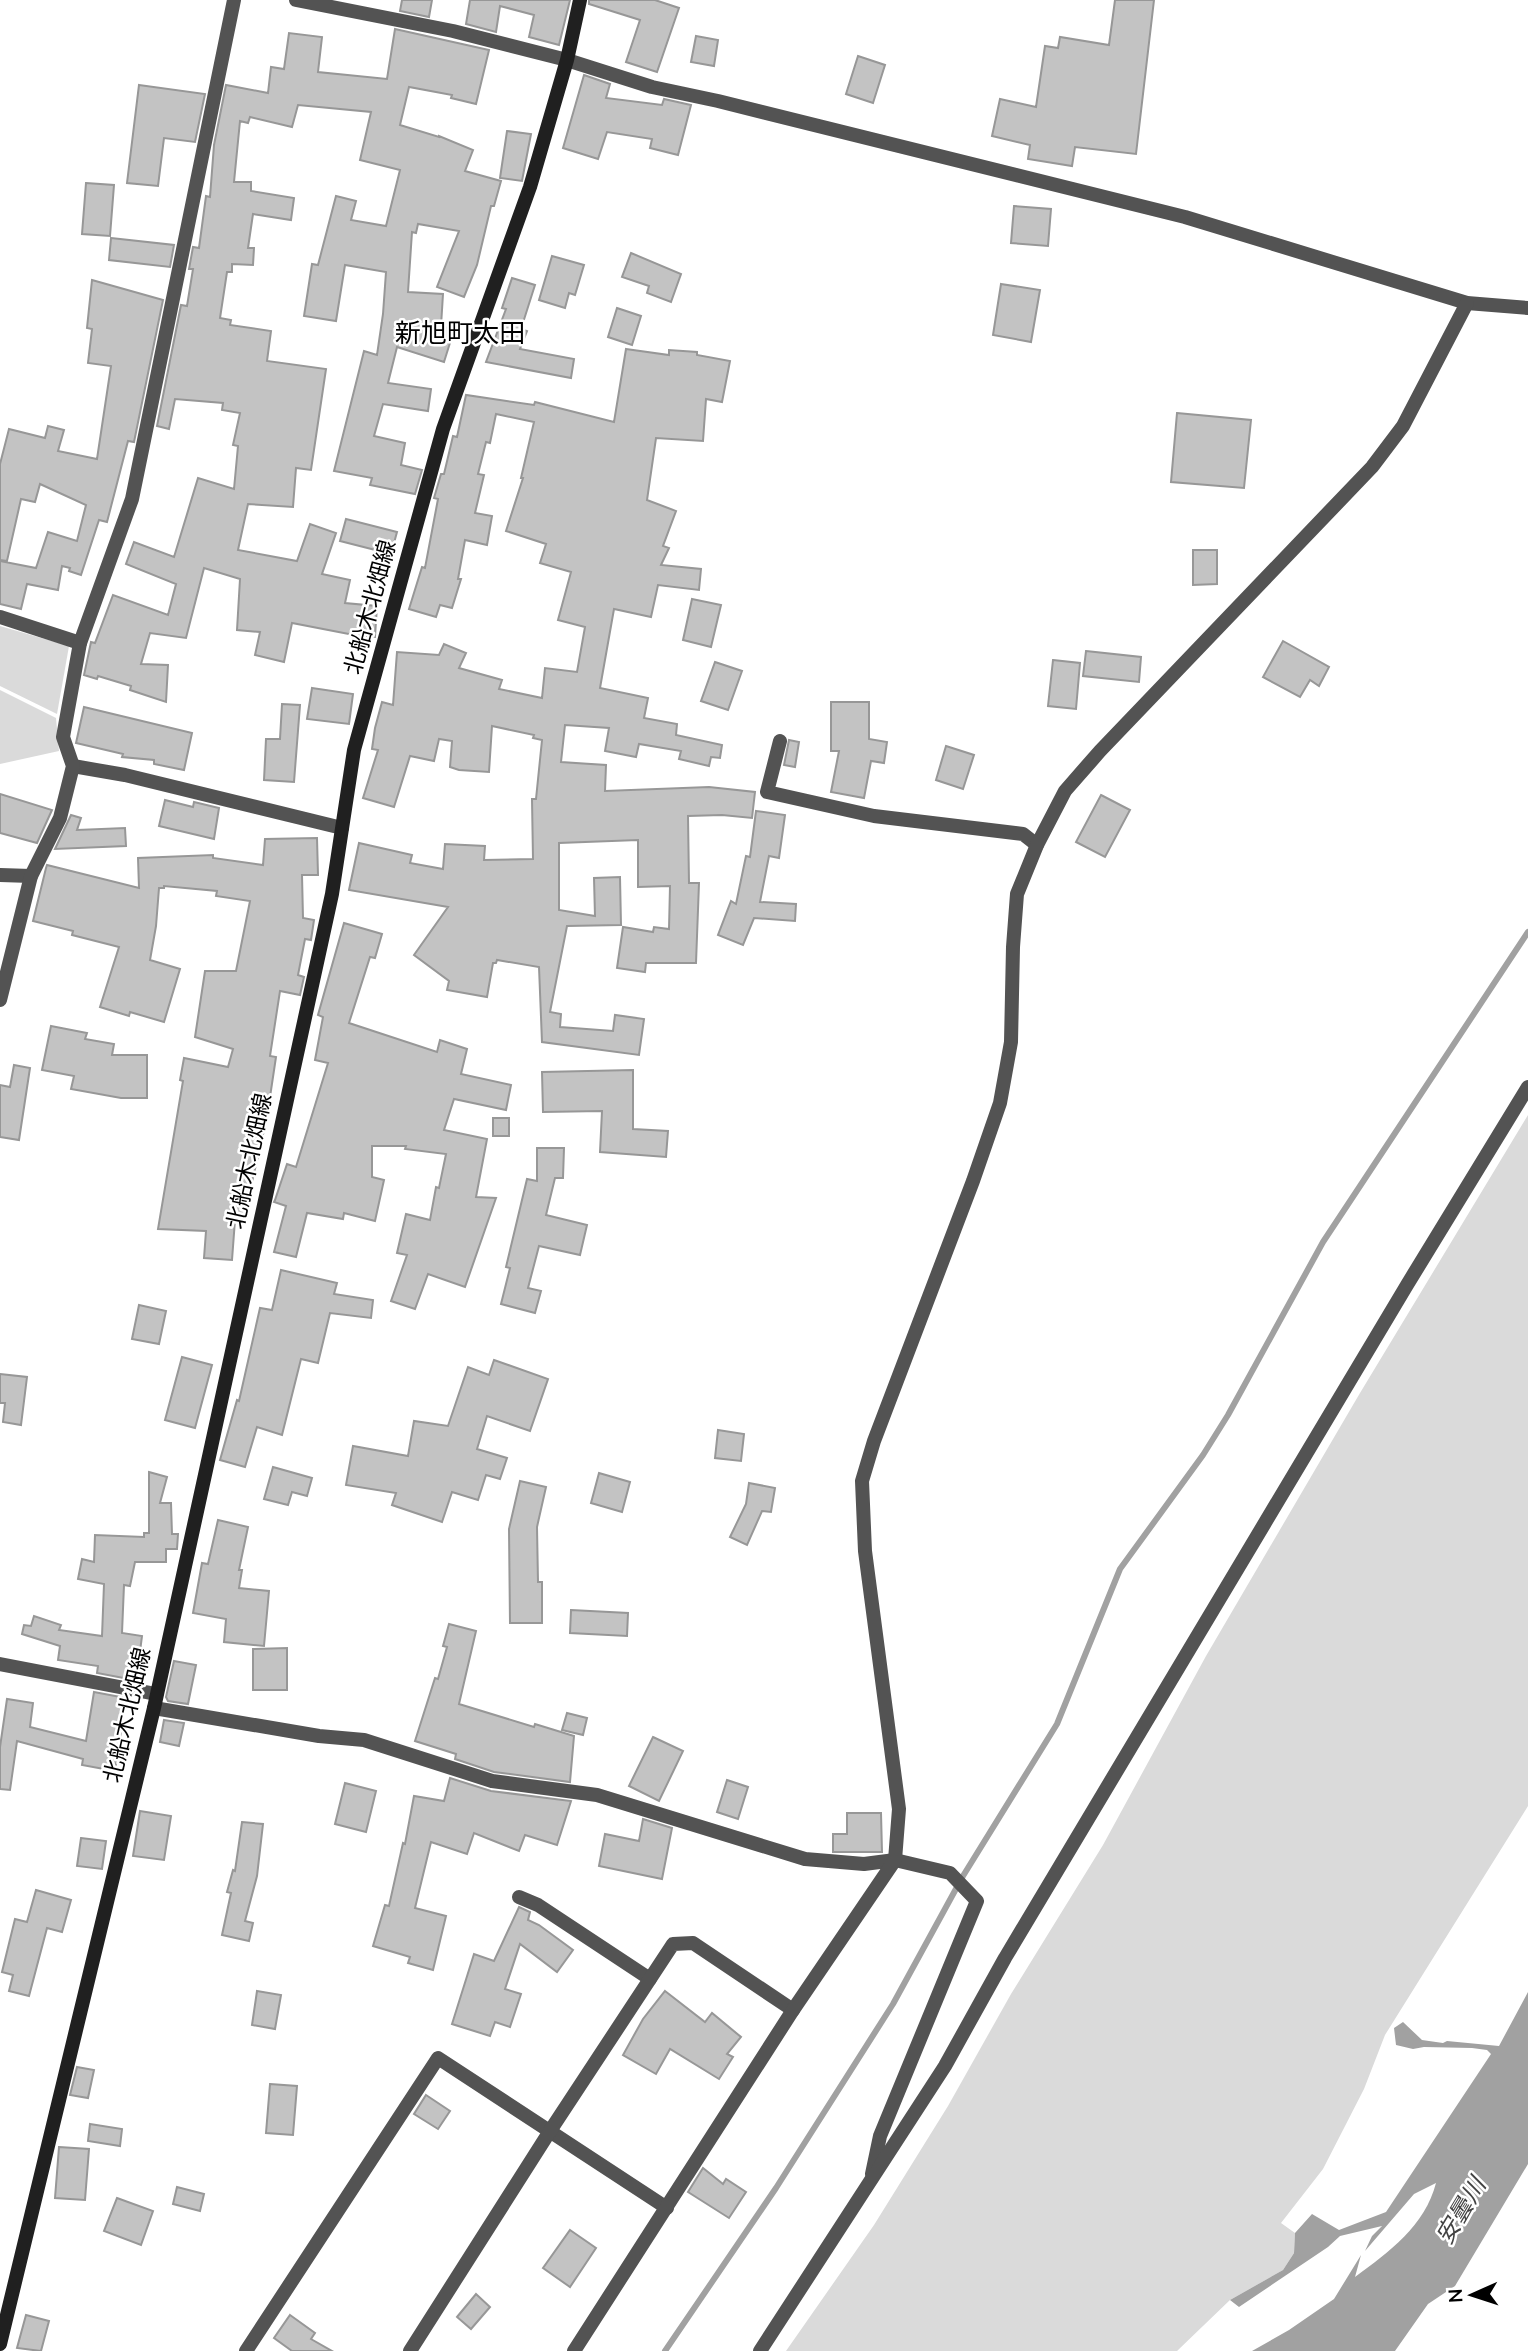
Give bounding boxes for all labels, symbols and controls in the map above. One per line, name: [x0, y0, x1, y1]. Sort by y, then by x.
district label: 新旭町太田: [395, 316, 525, 351]
street label: 北船木北畑線: [338, 536, 403, 678]
street label: 北船木北畑線: [220, 1090, 279, 1232]
street label: 北船木北畑線: [97, 1644, 158, 1786]
water label: 安曇川: [1429, 2169, 1495, 2250]
north arrow: [1437, 2260, 1507, 2330]
text: N: [1443, 2288, 1469, 2304]

